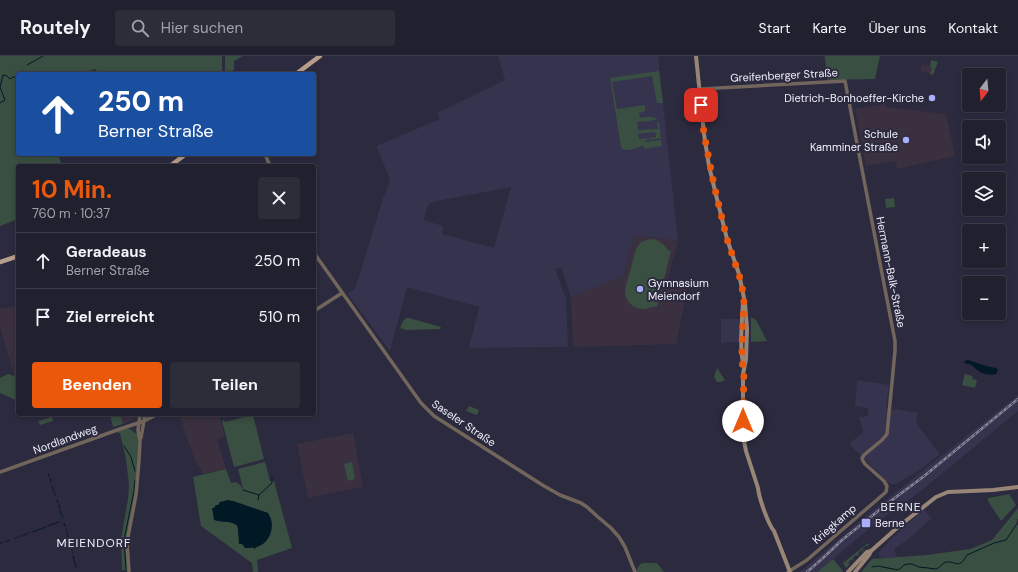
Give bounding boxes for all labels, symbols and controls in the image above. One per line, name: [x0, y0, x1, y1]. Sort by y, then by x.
search box: [115, 10, 395, 46]
text: Routely: [20, 15, 91, 40]
icon: search: [129, 17, 151, 39]
text: Hier suchen: [161, 18, 243, 38]
text: Start: [759, 19, 790, 37]
text: Karte: [812, 19, 846, 37]
text: Über uns: [868, 19, 926, 37]
text: Kontakt: [948, 19, 998, 37]
street label: Greifenberger Straße: [730, 65, 838, 85]
north arrow: [962, 68, 1006, 112]
map controls: [962, 68, 1006, 320]
text: 250 m: [98, 83, 184, 120]
icon: ahead: [32, 88, 84, 140]
pin: [684, 88, 718, 122]
place label: Dietrich-Bonhoeffer-Kirche: [784, 91, 924, 105]
marker: Dietrich-Bonhoeffer-Kirche: [927, 93, 937, 103]
icon: arrive: [690, 94, 712, 116]
text: Berner Straße: [98, 119, 214, 143]
button: sound: [962, 120, 1006, 164]
place label: Schule Kamminer Straße: [810, 127, 898, 154]
marker: Schule Kamminer Straße: [901, 135, 911, 145]
button: layers: [962, 172, 1006, 216]
text: 10 Min.: [32, 174, 112, 205]
button: close: [258, 177, 300, 219]
text: 760 m · 10:37: [32, 205, 110, 222]
street label: Hermann-Balk-Straße: [873, 215, 909, 329]
button: +: [962, 224, 1006, 268]
text: Geradeaus: [66, 242, 147, 262]
icon: ahead: [32, 250, 54, 272]
text: 250 m: [255, 251, 300, 271]
text: Berner Straße: [66, 262, 149, 279]
place label: Gymnasium Meiendorf: [648, 276, 709, 303]
button: −: [962, 276, 1006, 320]
marker: Gymnasium Meiendorf: [635, 284, 645, 294]
icon: arrive: [32, 306, 54, 328]
text: Ziel erreicht: [66, 307, 155, 327]
text: 510 m: [259, 307, 300, 327]
button: Beenden: [32, 362, 162, 408]
button: Teilen: [170, 362, 300, 408]
street label: Saseler Straße: [429, 397, 499, 449]
position arrow: [722, 400, 764, 442]
street label: Nordlandweg: [31, 421, 99, 457]
district label: BERNE: [880, 499, 922, 515]
street label: Kriegkamp: [809, 501, 859, 547]
place label: Berne: [875, 516, 905, 530]
marker: Berne: [860, 517, 872, 529]
district label: MEIENDORF: [57, 535, 131, 551]

